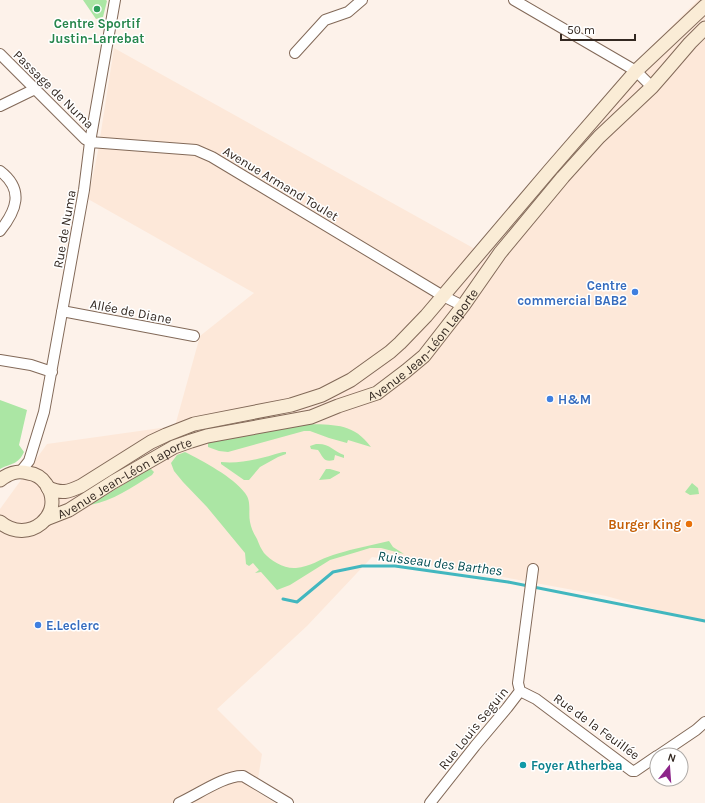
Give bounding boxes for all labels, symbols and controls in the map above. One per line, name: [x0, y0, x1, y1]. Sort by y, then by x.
marker: Centre Sportif Justin-Larrebat: [92, 4, 102, 14]
place label: Centre Sportif Justin-Larrebat: [50, 16, 144, 46]
scale bar: [561, 16, 635, 42]
text: 50 m: [567, 23, 595, 37]
street label: Passage de Numa: [10, 47, 97, 132]
street label: Avenue Armand Toulet: [220, 143, 341, 224]
street label: Rue de Numa: [50, 189, 79, 269]
place label: Centre commercial BAB2: [517, 278, 627, 308]
street label: Avenue Jean-Léon Laporte: [366, 285, 481, 404]
marker: Centre commercial BAB2: [630, 287, 640, 297]
street label: Allée de Diane: [89, 296, 173, 327]
place label: H&M: [558, 392, 591, 407]
marker: H&M: [545, 394, 555, 404]
street label: Avenue Jean-Léon Laporte: [55, 434, 194, 522]
place label: Burger King: [608, 517, 681, 532]
marker: Burger King: [684, 519, 694, 529]
water label: Ruisseau des Barthes: [377, 547, 504, 580]
place label: E.Leclerc: [46, 618, 100, 633]
marker: E.Leclerc: [33, 620, 43, 630]
street label: Rue Louis Seguin: [435, 684, 511, 773]
street label: Rue de la Feuillée: [551, 690, 643, 763]
north arrow: [649, 747, 689, 787]
text: N: [666, 751, 677, 765]
place label: Foyer Atherbea: [531, 758, 623, 773]
marker: Foyer Atherbea: [518, 760, 528, 770]

